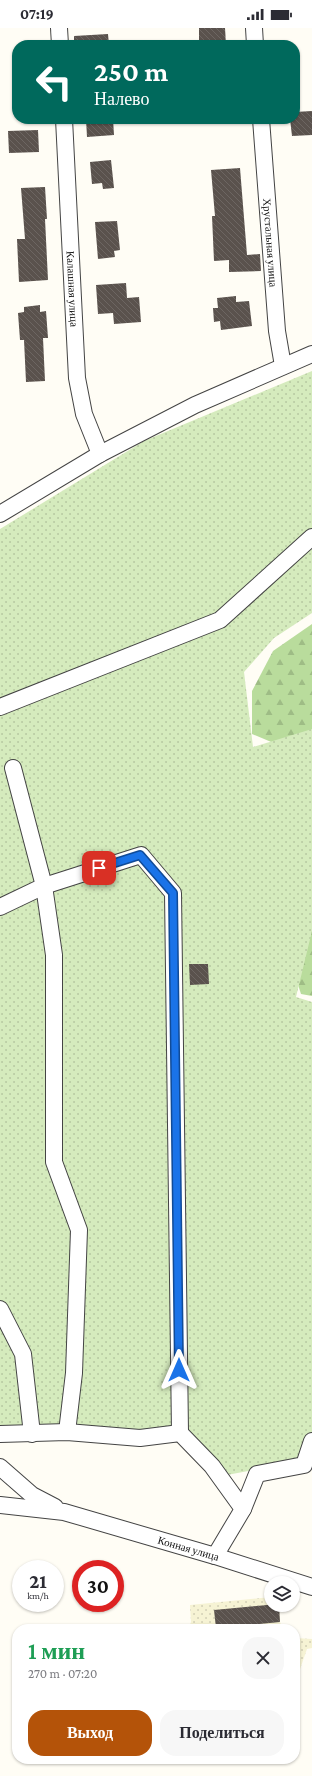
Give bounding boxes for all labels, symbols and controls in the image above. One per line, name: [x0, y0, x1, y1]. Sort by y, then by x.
text: 07:19: [20, 6, 54, 22]
icon: left: [28, 56, 80, 108]
text: 250 m: [94, 56, 168, 87]
text: Налево: [94, 89, 150, 109]
street label: Хрустальная улица: [261, 198, 280, 288]
street label: Калашная улица: [65, 250, 80, 327]
pin: [82, 851, 116, 885]
icon: arrive: [88, 857, 110, 879]
position arrow: [158, 1349, 200, 1391]
street label: Конная улица: [156, 1534, 221, 1563]
speed limit sign: 30: [72, 1560, 124, 1612]
text: 21: [29, 1570, 47, 1592]
map controls: [264, 1576, 300, 1612]
button: layers: [264, 1576, 300, 1612]
text: km/h: [27, 1590, 49, 1601]
text: 1 мин: [28, 1637, 85, 1664]
button: close: [242, 1637, 284, 1679]
text: 270 m · 07:20: [28, 1666, 97, 1681]
button: Выход: [28, 1710, 152, 1756]
button: Поделиться: [160, 1710, 284, 1756]

